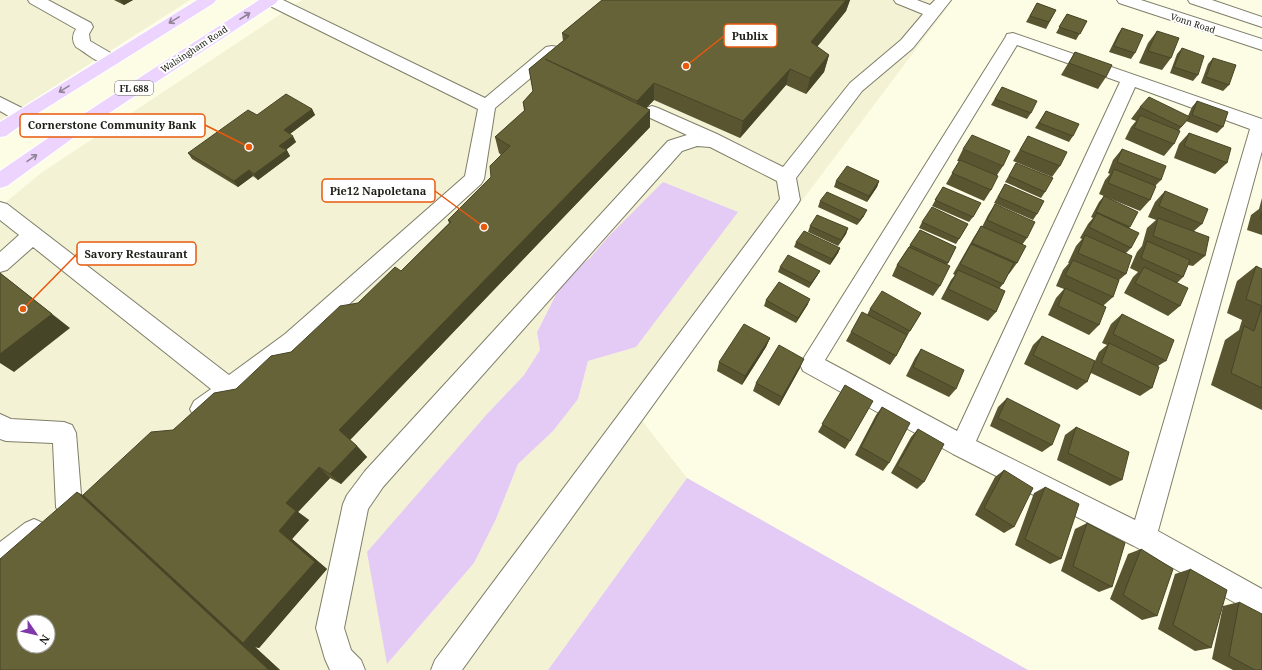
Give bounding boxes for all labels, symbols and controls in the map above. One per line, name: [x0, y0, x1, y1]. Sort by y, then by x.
street label: Vonn Road: [1169, 10, 1218, 36]
one-way arrow: [239, 12, 251, 20]
one-way arrow: [168, 17, 180, 25]
street label: Walsingham Road: [158, 22, 230, 76]
callout: Publix: [724, 24, 777, 47]
text: Publix: [732, 28, 769, 43]
road number: FL 688: [115, 81, 153, 95]
one-way arrow: [59, 85, 70, 93]
callout: Cornerstone Community Bank: [20, 114, 205, 137]
text: Cornerstone Community Bank: [28, 117, 196, 132]
one-way arrow: [26, 154, 37, 162]
callout: Pie12 Napoletana: [322, 179, 435, 202]
text: Pie12 Napoletana: [330, 183, 427, 198]
callout: Savory Restaurant: [77, 242, 196, 265]
text: Savory Restaurant: [84, 246, 188, 261]
north arrow: [16, 614, 56, 654]
text: N: [36, 632, 53, 648]

